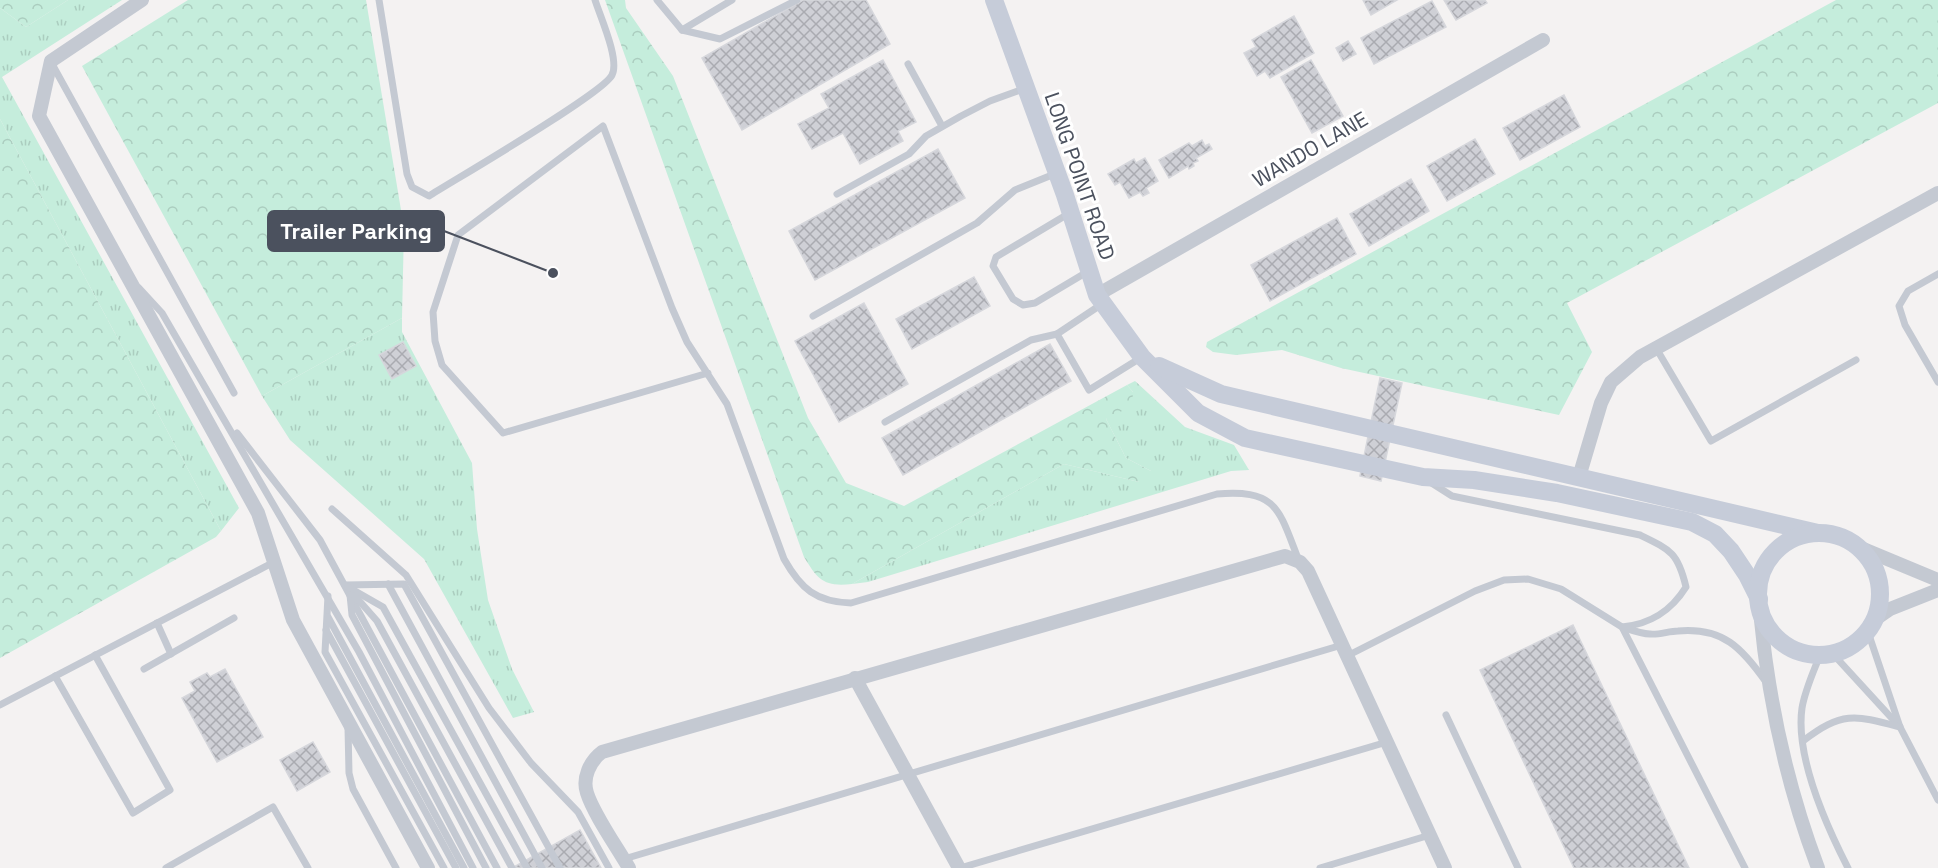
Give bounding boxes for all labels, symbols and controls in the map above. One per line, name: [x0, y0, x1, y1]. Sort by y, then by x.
street label: LONG POINT ROAD: [1039, 89, 1121, 263]
street label: WANDO LANE: [1247, 105, 1373, 193]
callout: Trailer Parking: [268, 211, 444, 251]
text: Trailer Parking: [280, 217, 432, 245]

